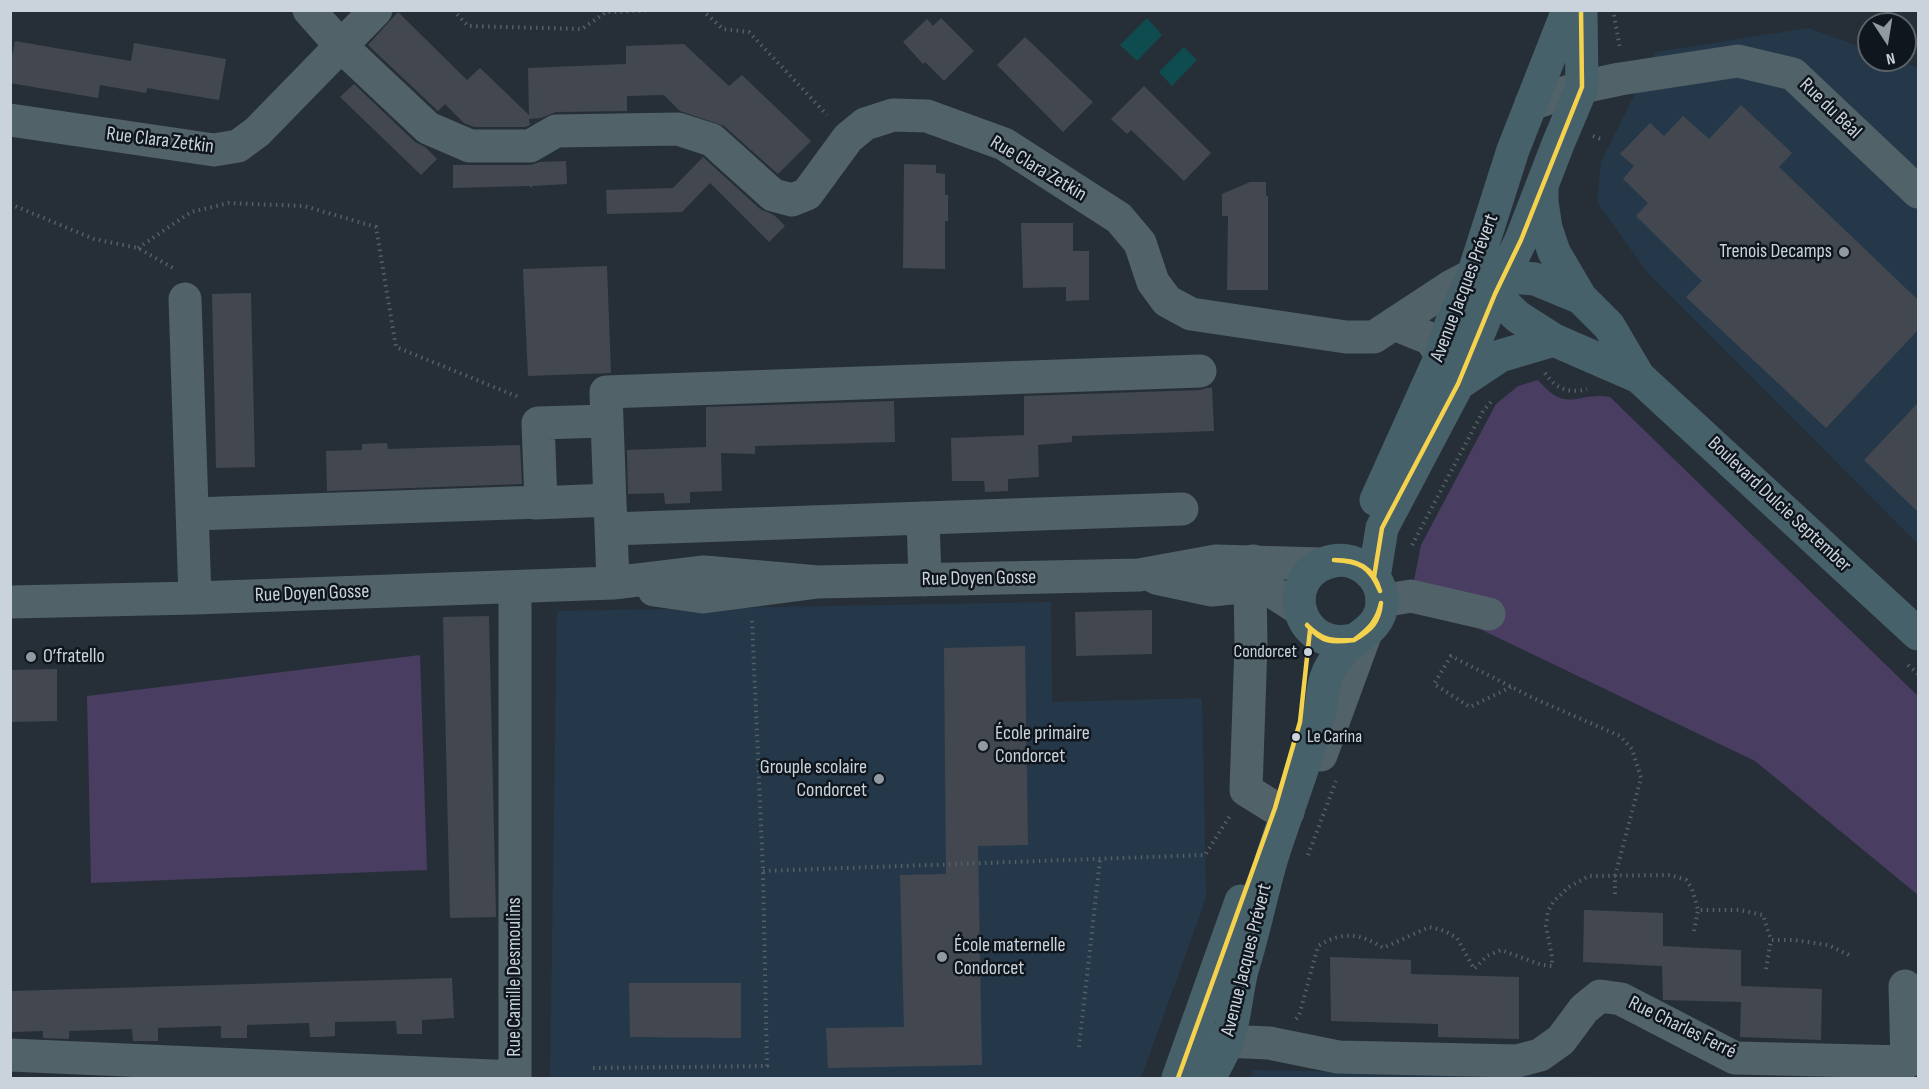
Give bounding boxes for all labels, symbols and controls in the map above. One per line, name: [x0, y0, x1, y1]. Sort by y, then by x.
north arrow: [1857, 12, 1917, 72]
text: N: [1884, 48, 1897, 68]
street label: Rue du Béal: [1794, 74, 1866, 144]
street label: Rue Clara Zetkin: [105, 123, 215, 159]
street label: Rue Clara Zetkin: [985, 131, 1091, 207]
street label: Avenue Jacques Prévert: [1426, 211, 1504, 365]
place label: Trenois Decamps: [1719, 240, 1832, 264]
marker: Trenois Decamps: [1837, 245, 1851, 259]
street label: Boulevard Dulcie September: [1702, 432, 1856, 578]
street label: Rue Doyen Gosse: [921, 566, 1037, 592]
street label: Rue Doyen Gosse: [254, 580, 370, 608]
place label: Condorcet: [1234, 641, 1297, 663]
place label: O’fratello: [43, 645, 105, 669]
marker: Condorcet: [1302, 646, 1314, 658]
marker: O’fratello: [24, 650, 38, 664]
place label: École primaire Condorcet: [995, 722, 1090, 769]
place label: Le Carina: [1307, 726, 1362, 748]
marker: Le Carina: [1290, 731, 1302, 743]
marker: École primaire Condorcet: [976, 739, 990, 753]
place label: Grouple scolaire Condorcet: [760, 756, 867, 803]
marker: Grouple scolaire Condorcet: [872, 772, 886, 786]
street label: Avenue Jacques Prévert: [1216, 881, 1278, 1039]
street label: Rue Camille Desmoulins: [503, 897, 527, 1057]
place label: École maternelle Condorcet: [954, 934, 1066, 981]
marker: École maternelle Condorcet: [935, 950, 949, 964]
street label: Rue Charles Ferré: [1624, 992, 1740, 1064]

